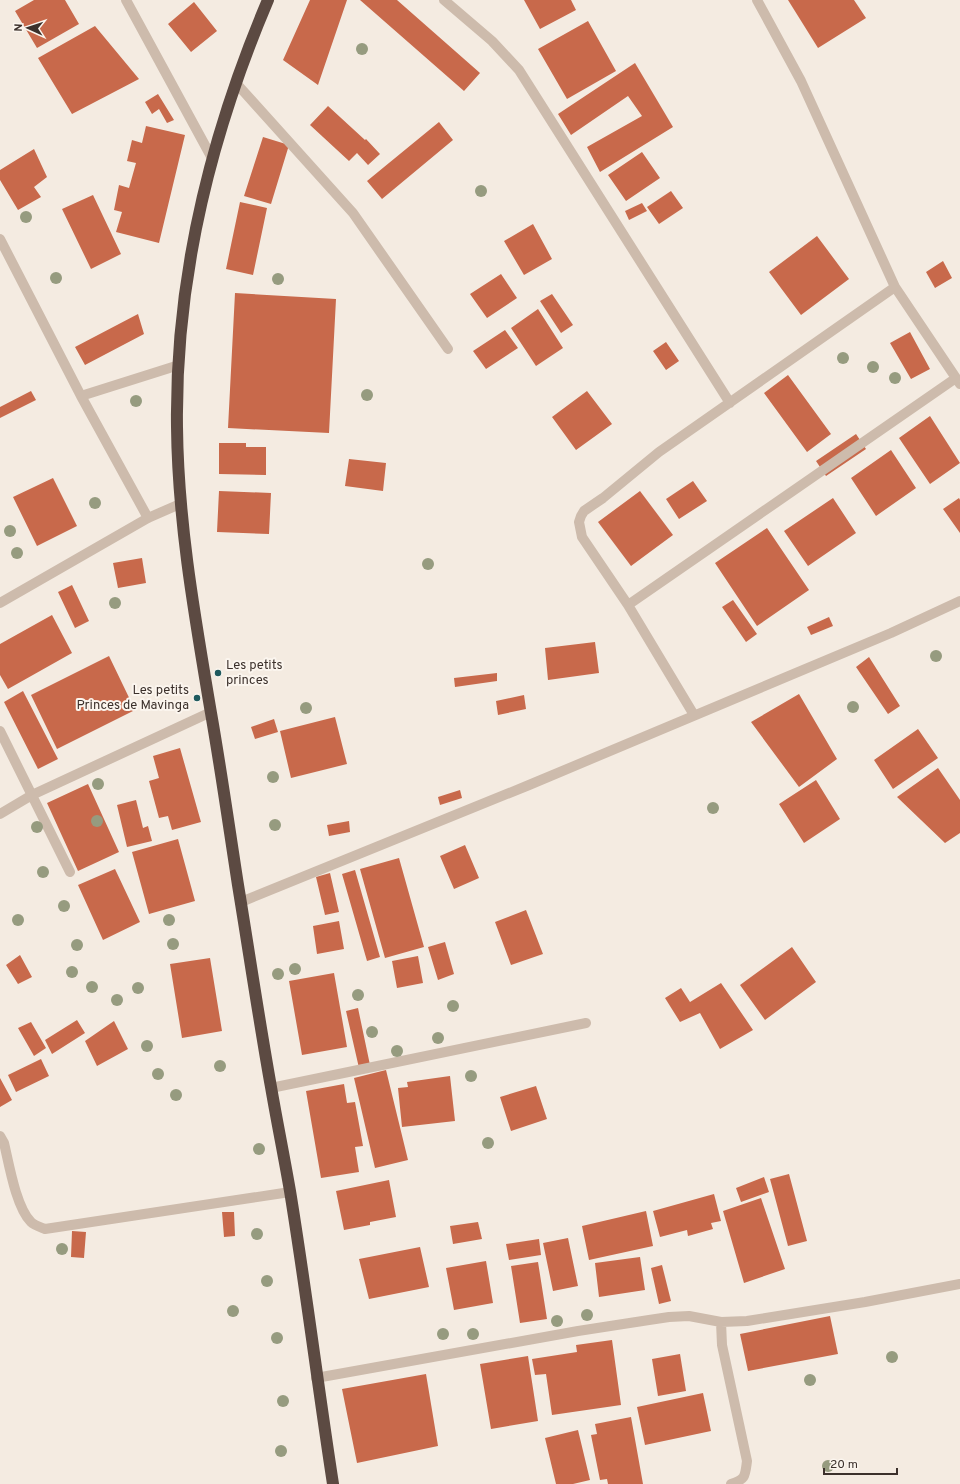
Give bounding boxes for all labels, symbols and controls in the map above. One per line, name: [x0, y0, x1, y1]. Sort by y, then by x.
north arrow: [8, 8, 48, 48]
text: N: [12, 23, 26, 32]
place label: Les petits princes: [226, 658, 283, 689]
marker: Les petits princes: [213, 668, 223, 678]
place label: Les petits Princes de Mavinga: [76, 683, 189, 714]
marker: Les petits Princes de Mavinga: [192, 693, 202, 703]
scale bar: [824, 1450, 897, 1476]
text: 20 m: [830, 1457, 858, 1473]

